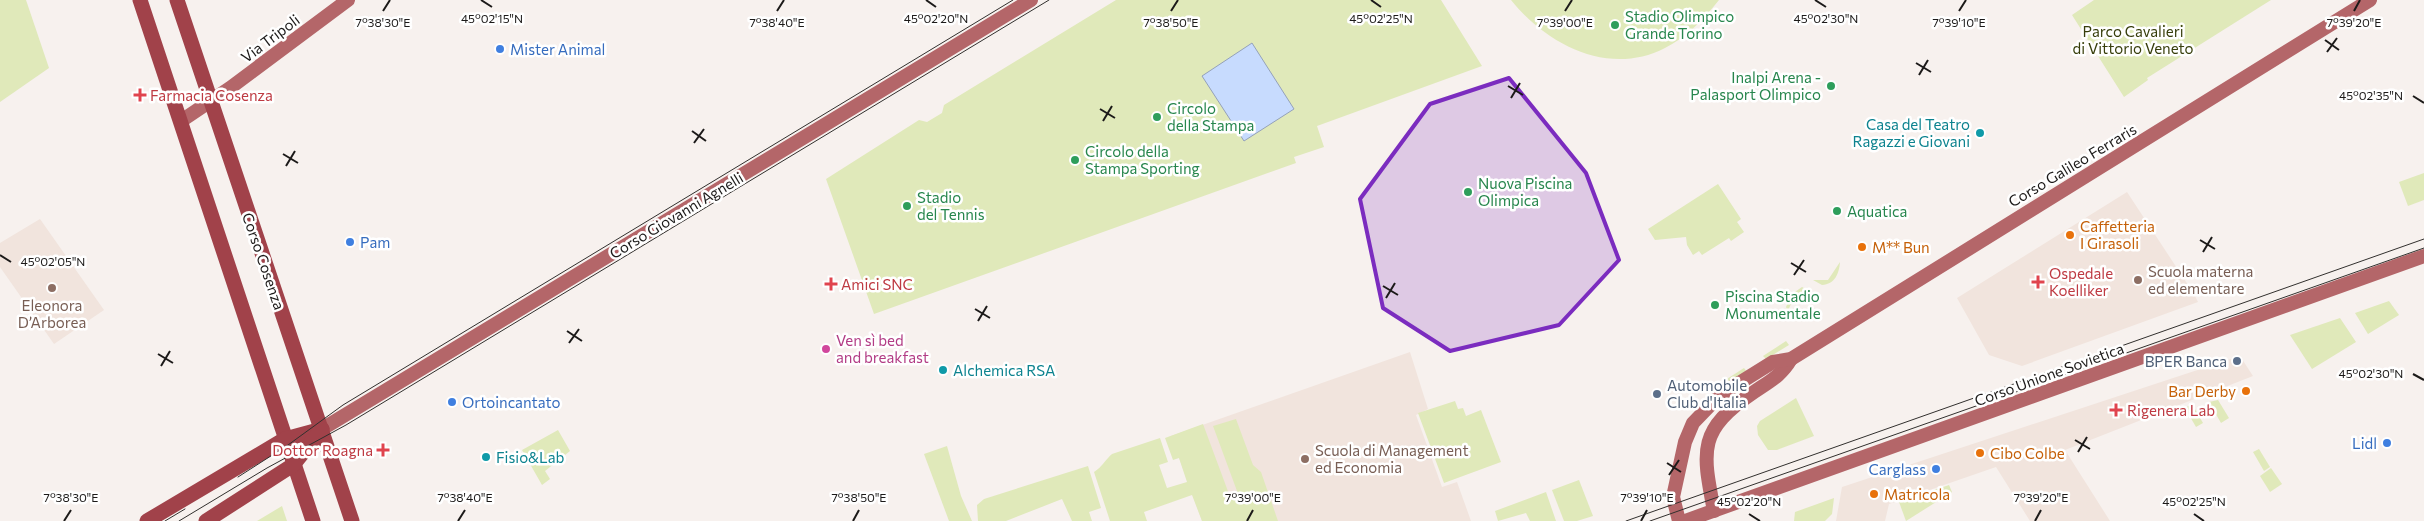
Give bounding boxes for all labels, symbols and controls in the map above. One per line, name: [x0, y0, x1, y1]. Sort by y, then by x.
place label: Stadio Olimpico Grande Torino: [1625, 7, 1734, 42]
street label: Via Tripoli: [237, 10, 303, 66]
text: 45°02'15"N: [461, 11, 523, 25]
text: 45°02'20"N: [904, 11, 968, 25]
text: 45°02'25"N: [1349, 11, 1413, 25]
text: 45°02'30"N: [1794, 11, 1858, 25]
text: 7°38'30"E: [356, 15, 410, 29]
text: 7°38'40"E: [749, 15, 805, 29]
text: 7°38'50"E: [1144, 15, 1198, 29]
text: 7°39'00"E: [1537, 15, 1593, 29]
text: 7°39'10"E: [1932, 15, 1986, 29]
text: 7°39'20"E: [2327, 15, 2381, 29]
marker: Stadio Olimpico Grande Torino: [1609, 19, 1621, 31]
park label: Parco Cavalieri di Vittorio Veneto: [2073, 22, 2194, 57]
place label: Mister Animal: [510, 40, 605, 58]
marker: Mister Animal: [494, 43, 506, 55]
place label: Inalpi Arena - Palasport Olimpico: [1690, 68, 1821, 103]
marker: Inalpi Arena - Palasport Olimpico: [1825, 80, 1837, 92]
place label: Farmacia Cosenza: [150, 86, 273, 104]
text: 45°02'35"N: [2339, 88, 2403, 102]
marker: Farmacia Cosenza: [134, 89, 146, 101]
place label: Circolo della Stampa: [1167, 99, 1254, 134]
marker: Circolo della Stampa: [1151, 111, 1163, 123]
place label: Casa del Teatro Ragazzi e Giovani: [1852, 115, 1970, 150]
street label: Corso Galileo Ferraris: [2005, 120, 2139, 210]
marker: Casa del Teatro Ragazzi e Giovani: [1974, 127, 1986, 139]
place label: Circolo della Stampa Sporting: [1085, 142, 1200, 177]
marker: Circolo della Stampa Sporting: [1069, 154, 1081, 166]
street label: Corso Giovanni Agnelli: [606, 168, 746, 262]
place label: Nuova Piscina Olimpica: [1478, 174, 1572, 209]
marker: Nuova Piscina Olimpica: [1462, 186, 1474, 198]
place label: Stadio del Tennis: [917, 188, 985, 223]
marker: Stadio del Tennis: [901, 200, 913, 212]
place label: Aquatica: [1847, 202, 1907, 220]
marker: Aquatica: [1831, 205, 1843, 217]
street label: Corso Cosenza: [239, 210, 289, 312]
place label: Caffetteria I Girasoli: [2080, 217, 2155, 252]
marker: Caffetteria I Girasoli: [2064, 229, 2076, 241]
place label: Pam: [360, 233, 390, 251]
marker: Pam: [344, 236, 356, 248]
place label: M** Bun: [1872, 238, 1930, 256]
marker: M** Bun: [1856, 241, 1868, 253]
text: 45°02'05"N: [21, 254, 85, 268]
place label: Scuola materna ed elementare: [2148, 262, 2253, 297]
place label: Ospedale Koelliker: [2049, 264, 2113, 299]
marker: Scuola materna ed elementare: [2132, 274, 2144, 286]
place label: Amici SNC: [841, 275, 913, 293]
marker: Ospedale Koelliker: [2031, 275, 2045, 289]
marker: Amici SNC: [825, 278, 837, 290]
marker: Eleonora D’Arborea: [46, 282, 58, 294]
place label: Piscina Stadio Monumentale: [1725, 287, 1821, 322]
place label: Eleonora D’Arborea: [18, 296, 86, 331]
marker: Piscina Stadio Monumentale: [1709, 299, 1721, 311]
place label: Ven sì bed and breakfast: [836, 331, 929, 366]
street label: Corso Unione Sovietica: [1972, 339, 2126, 409]
marker: Ven sì bed and breakfast: [820, 343, 832, 355]
place label: BPER Banca: [2145, 352, 2227, 370]
marker: BPER Banca: [2231, 355, 2243, 367]
place label: Alchemica RSA: [953, 361, 1055, 379]
marker: Alchemica RSA: [937, 364, 949, 376]
text: 45°02'30"N: [2339, 366, 2403, 380]
place label: Automobile Club d'Italia: [1667, 376, 1747, 411]
place label: Bar Derby: [2168, 382, 2236, 400]
marker: Bar Derby: [2240, 385, 2252, 397]
marker: Automobile Club d'Italia: [1651, 388, 1663, 400]
place label: Ortoincantato: [462, 393, 561, 411]
marker: Ortoincantato: [446, 396, 458, 408]
place label: Rigenera Lab: [2127, 401, 2215, 419]
marker: Rigenera Lab: [2109, 403, 2123, 417]
place label: Lidl: [2352, 434, 2377, 452]
marker: Lidl: [2381, 437, 2393, 449]
place label: Dottor Roagna: [272, 441, 373, 459]
place label: Scuola di Management ed Economia: [1315, 441, 1469, 476]
marker: Dottor Roagna: [377, 444, 389, 456]
place label: Cibo Colbe: [1990, 444, 2065, 462]
marker: Cibo Colbe: [1974, 447, 1986, 459]
place label: Fisio&Lab: [496, 448, 565, 466]
marker: Fisio&Lab: [480, 451, 492, 463]
marker: Scuola di Management ed Economia: [1299, 453, 1311, 465]
place label: Carglass: [1868, 460, 1926, 478]
marker: Carglass: [1930, 463, 1942, 475]
place label: Matricola: [1884, 485, 1950, 503]
marker: Matricola: [1868, 488, 1880, 500]
text: 7°38'30"E: [44, 490, 98, 504]
text: 7°38'40"E: [437, 490, 493, 504]
text: 7°38'50"E: [832, 490, 886, 504]
text: 7°39'00"E: [1225, 490, 1281, 504]
text: 7°39'10"E: [1620, 490, 1674, 504]
text: 7°39'20"E: [2014, 490, 2068, 504]
text: 45°02'20"N: [1717, 494, 1781, 508]
text: 45°02'25"N: [2162, 494, 2226, 508]

